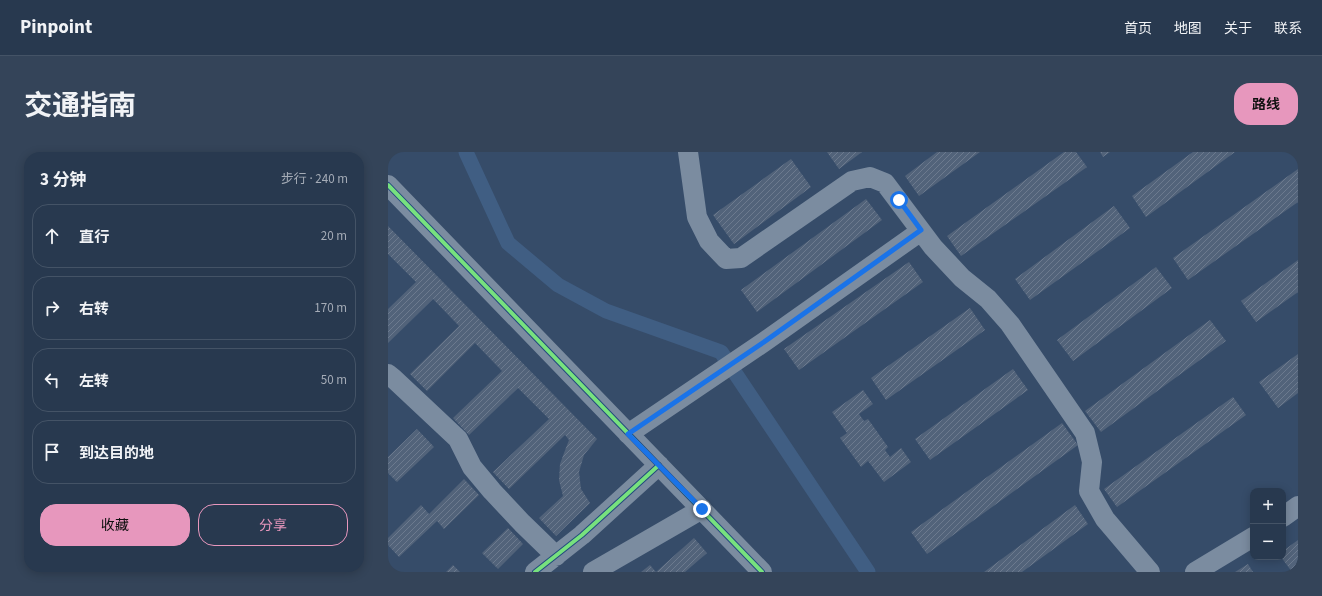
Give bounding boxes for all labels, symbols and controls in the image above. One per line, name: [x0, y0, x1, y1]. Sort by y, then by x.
text: Pinpoint: [20, 14, 92, 41]
text: 首页: [1124, 19, 1152, 39]
text: 地图: [1174, 19, 1202, 39]
text: 关于: [1224, 19, 1252, 39]
text: 联系: [1274, 19, 1302, 39]
button: 路线: [1234, 83, 1298, 125]
text: 交通指南: [24, 86, 136, 126]
text: 3 分钟: [40, 168, 86, 192]
text: 步行 · 240 m: [281, 170, 348, 188]
route start: [890, 191, 908, 209]
icon: ahead: [41, 225, 63, 247]
text: 直行: [79, 227, 109, 248]
text: 20 m: [321, 227, 347, 245]
icon: right: [41, 297, 63, 319]
text: 右转: [79, 299, 109, 320]
text: 170 m: [314, 299, 347, 317]
icon: left: [41, 369, 63, 391]
text: 左转: [79, 371, 109, 392]
text: 50 m: [321, 371, 347, 389]
icon: arrive: [41, 441, 63, 463]
text: 到达目的地: [79, 443, 154, 464]
map controls: [1250, 488, 1286, 560]
button: +: [1250, 488, 1286, 524]
route end: [693, 500, 711, 518]
button: 收藏: [40, 504, 190, 546]
button: 分享: [198, 504, 348, 546]
button: −: [1250, 524, 1286, 560]

